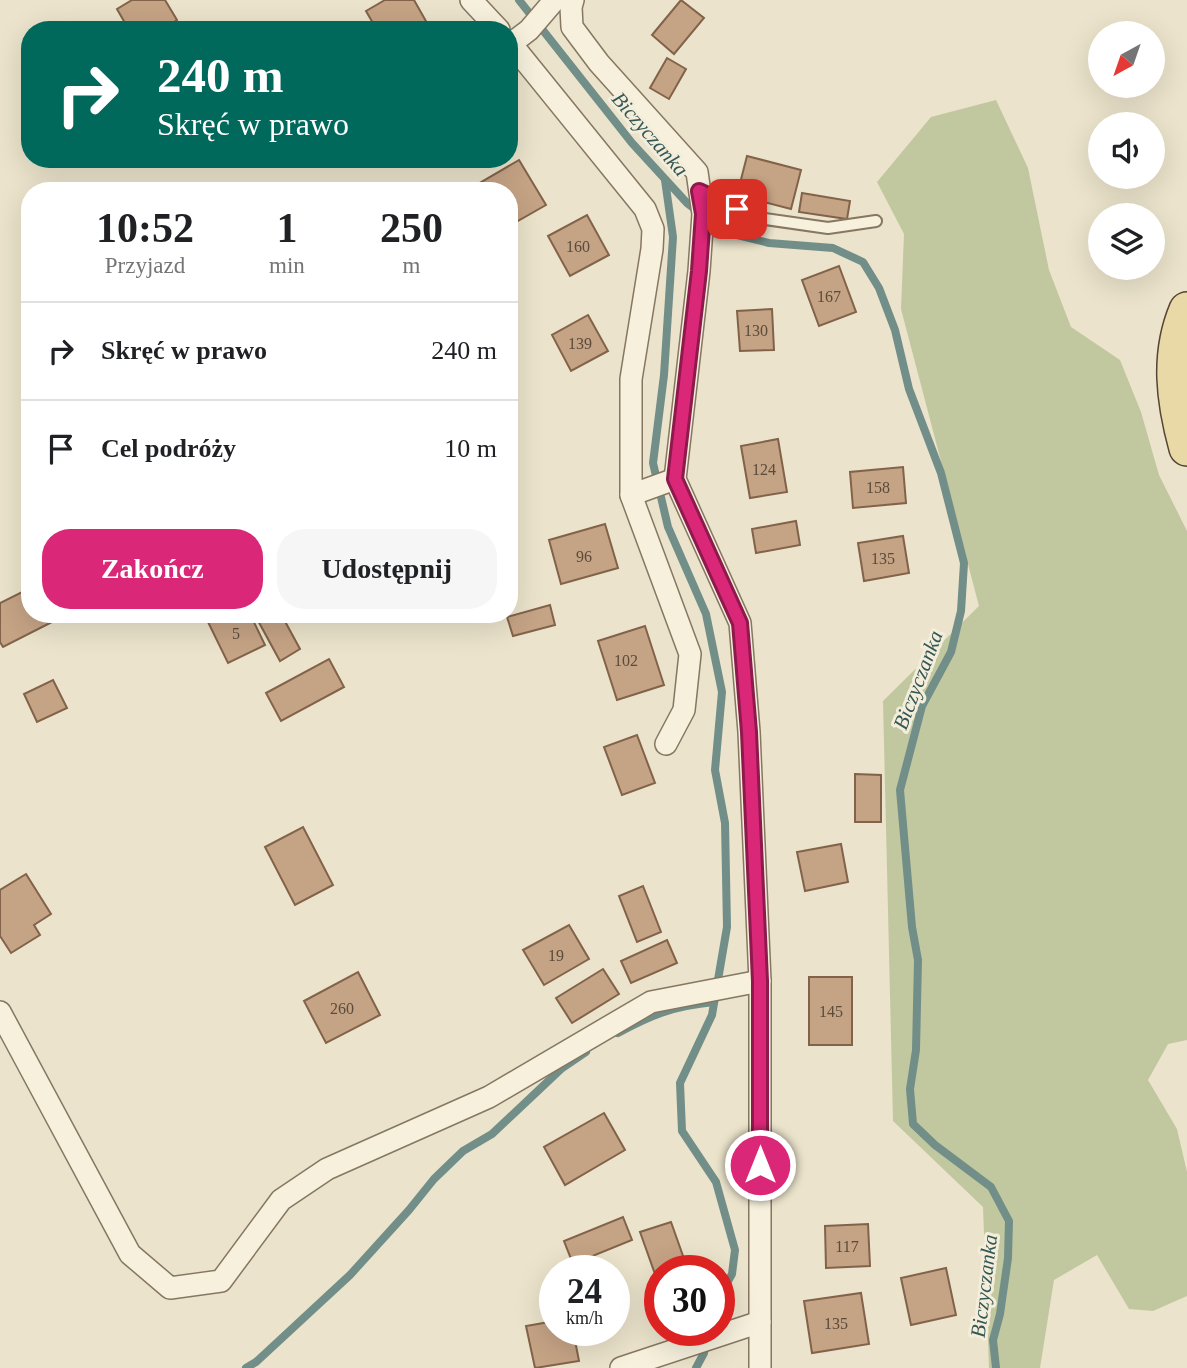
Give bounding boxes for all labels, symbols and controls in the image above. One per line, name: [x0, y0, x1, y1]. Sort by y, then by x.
north arrow: [1088, 21, 1166, 98]
map controls: [1088, 21, 1165, 280]
text: 240 m: [157, 48, 284, 103]
icon: right: [42, 49, 133, 140]
water label: Biczyczanka: [607, 87, 693, 181]
text: Skręć w prawo: [157, 106, 349, 142]
button: sound: [1088, 112, 1165, 189]
pin: [707, 179, 767, 239]
icon: arrive: [718, 190, 756, 228]
button: layers: [1088, 203, 1165, 280]
text: 10:52: [96, 205, 194, 251]
text: 1: [276, 205, 297, 251]
text: 250: [380, 205, 443, 251]
house number: 160: [566, 238, 590, 255]
text: Przyjazd: [105, 253, 185, 278]
text: min: [269, 253, 305, 278]
text: m: [402, 253, 420, 278]
house number: 167: [817, 288, 841, 305]
house number: 130: [744, 322, 768, 339]
icon: right: [42, 332, 80, 370]
house number: 139: [568, 335, 592, 352]
text: Skręć w prawo: [101, 336, 267, 365]
text: 240 m: [431, 336, 497, 365]
icon: arrive: [42, 430, 80, 468]
text: Cel podróży: [101, 434, 236, 463]
text: 10 m: [444, 434, 497, 463]
house number: 124: [752, 461, 776, 478]
house number: 158: [866, 479, 890, 496]
button: Zakończ: [42, 529, 263, 609]
button: Udostępnij: [277, 529, 497, 609]
house number: 96: [576, 548, 592, 565]
house number: 135: [871, 550, 895, 567]
house number: 5: [232, 625, 240, 642]
water label: Biczyczanka: [888, 627, 948, 733]
house number: 102: [614, 652, 638, 669]
house number: 19: [548, 947, 564, 964]
house number: 260: [330, 1000, 354, 1017]
house number: 145: [819, 1003, 843, 1020]
position arrow: [723, 1128, 797, 1202]
water label: Biczyczanka: [966, 1233, 1002, 1339]
house number: 117: [835, 1238, 859, 1255]
speed limit sign: 30: [644, 1255, 735, 1346]
text: 24: [567, 1272, 602, 1311]
text: km/h: [566, 1308, 603, 1328]
house number: 135: [824, 1315, 848, 1332]

